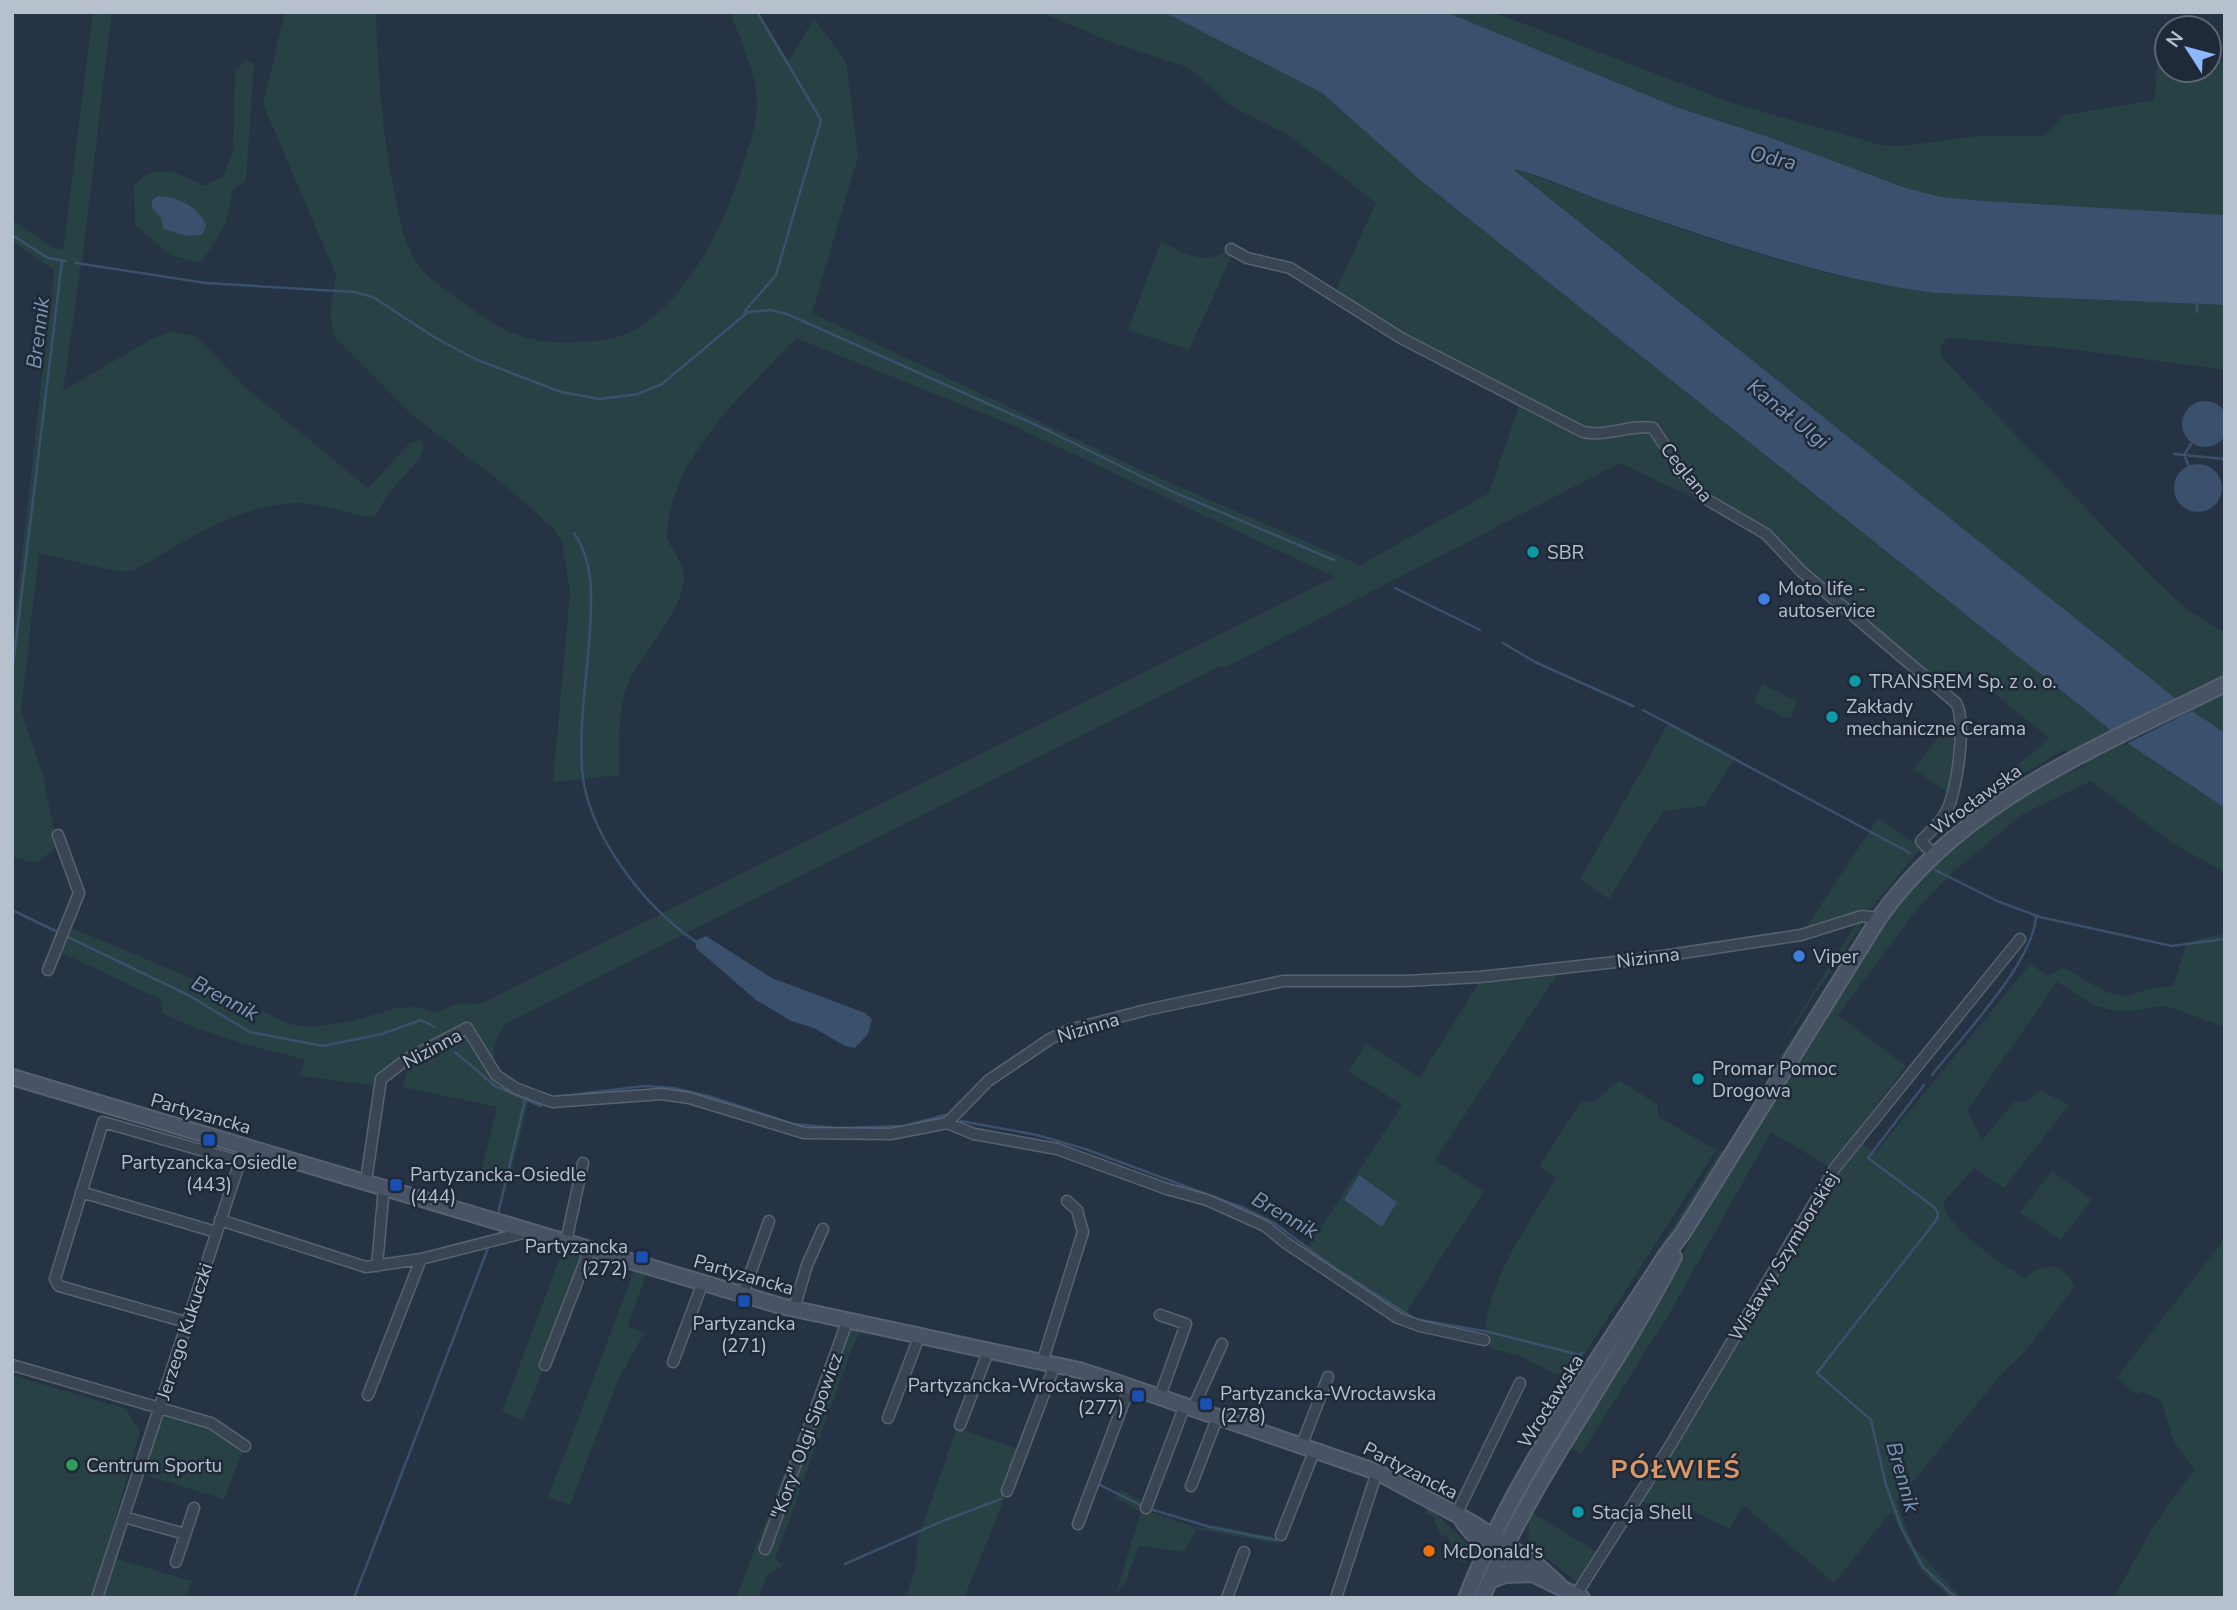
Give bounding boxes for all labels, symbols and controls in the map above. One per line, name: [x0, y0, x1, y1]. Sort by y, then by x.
north arrow: [2153, 14, 2223, 84]
text: N: [2160, 26, 2190, 53]
water label: Odra: [1747, 139, 1799, 177]
water label: Brennik: [20, 295, 56, 370]
water label: Kanał Ulgi: [1741, 372, 1836, 456]
street label: Ceglana: [1654, 437, 1718, 508]
place label: SBR: [1547, 540, 1585, 566]
marker: SBR: [1525, 544, 1541, 560]
place label: Moto life - autoservice: [1778, 576, 1875, 624]
marker: Moto life - autoservice: [1756, 591, 1772, 607]
place label: TRANSREM Sp. z o. o.: [1869, 669, 2057, 695]
marker: TRANSREM Sp. z o. o.: [1847, 673, 1863, 689]
place label: Zakłady mechaniczne Cerama: [1846, 694, 2026, 742]
marker: Zakłady mechaniczne Cerama: [1824, 709, 1840, 725]
street label: Wrocławska: [1926, 758, 2027, 841]
street label: Nizinna: [1615, 941, 1681, 975]
place label: Viper: [1812, 944, 1859, 970]
marker: Viper: [1791, 948, 1807, 964]
water label: Brennik: [187, 969, 264, 1027]
street label: Nizinna: [1054, 1006, 1122, 1050]
street label: Nizinna: [398, 1023, 467, 1075]
place label: Promar Pomoc Drogowa: [1712, 1056, 1837, 1104]
marker: Promar Pomoc Drogowa: [1690, 1071, 1706, 1087]
street label: Partyzancka: [148, 1087, 254, 1141]
marker: Partyzancka-Osiedle (443): [201, 1132, 217, 1148]
place label: Partyzancka-Osiedle (443): [121, 1150, 297, 1198]
place label: Partyzancka-Osiedle (444): [410, 1162, 586, 1210]
street label: Wisławy Szymborskiej: [1723, 1167, 1845, 1346]
marker: Partyzancka-Osiedle (444): [388, 1177, 404, 1193]
water label: Brennik: [1247, 1185, 1324, 1245]
place label: Partyzancka (272): [525, 1234, 628, 1282]
street label: Partyzancka: [691, 1248, 797, 1302]
marker: Partyzancka (272): [634, 1249, 650, 1265]
street label: Jerzego Kukuczki: [150, 1260, 219, 1404]
marker: Partyzancka (271): [736, 1293, 752, 1309]
place label: Partyzancka (271): [692, 1311, 796, 1359]
street label: "Kory" Olgi Sipowicz: [765, 1349, 849, 1523]
street label: Wrocławska: [1512, 1350, 1590, 1453]
place label: Partyzancka-Wrocławska (277): [908, 1373, 1124, 1421]
place label: Partyzancka-Wrocławska (278): [1220, 1381, 1436, 1429]
marker: Partyzancka-Wrocławska (277): [1130, 1388, 1146, 1404]
marker: Partyzancka-Wrocławska (278): [1198, 1396, 1214, 1412]
street label: Partyzancka: [1359, 1436, 1462, 1506]
water label: Brennik: [1880, 1439, 1927, 1516]
district label: PÓŁWIEŚ: [1610, 1452, 1742, 1487]
place label: Centrum Sportu: [86, 1453, 222, 1479]
marker: Centrum Sportu: [64, 1457, 80, 1473]
place label: Stacja Shell: [1592, 1500, 1693, 1526]
marker: Stacja Shell: [1570, 1504, 1586, 1520]
place label: McDonald's: [1443, 1539, 1544, 1565]
marker: McDonald's: [1421, 1543, 1437, 1559]

